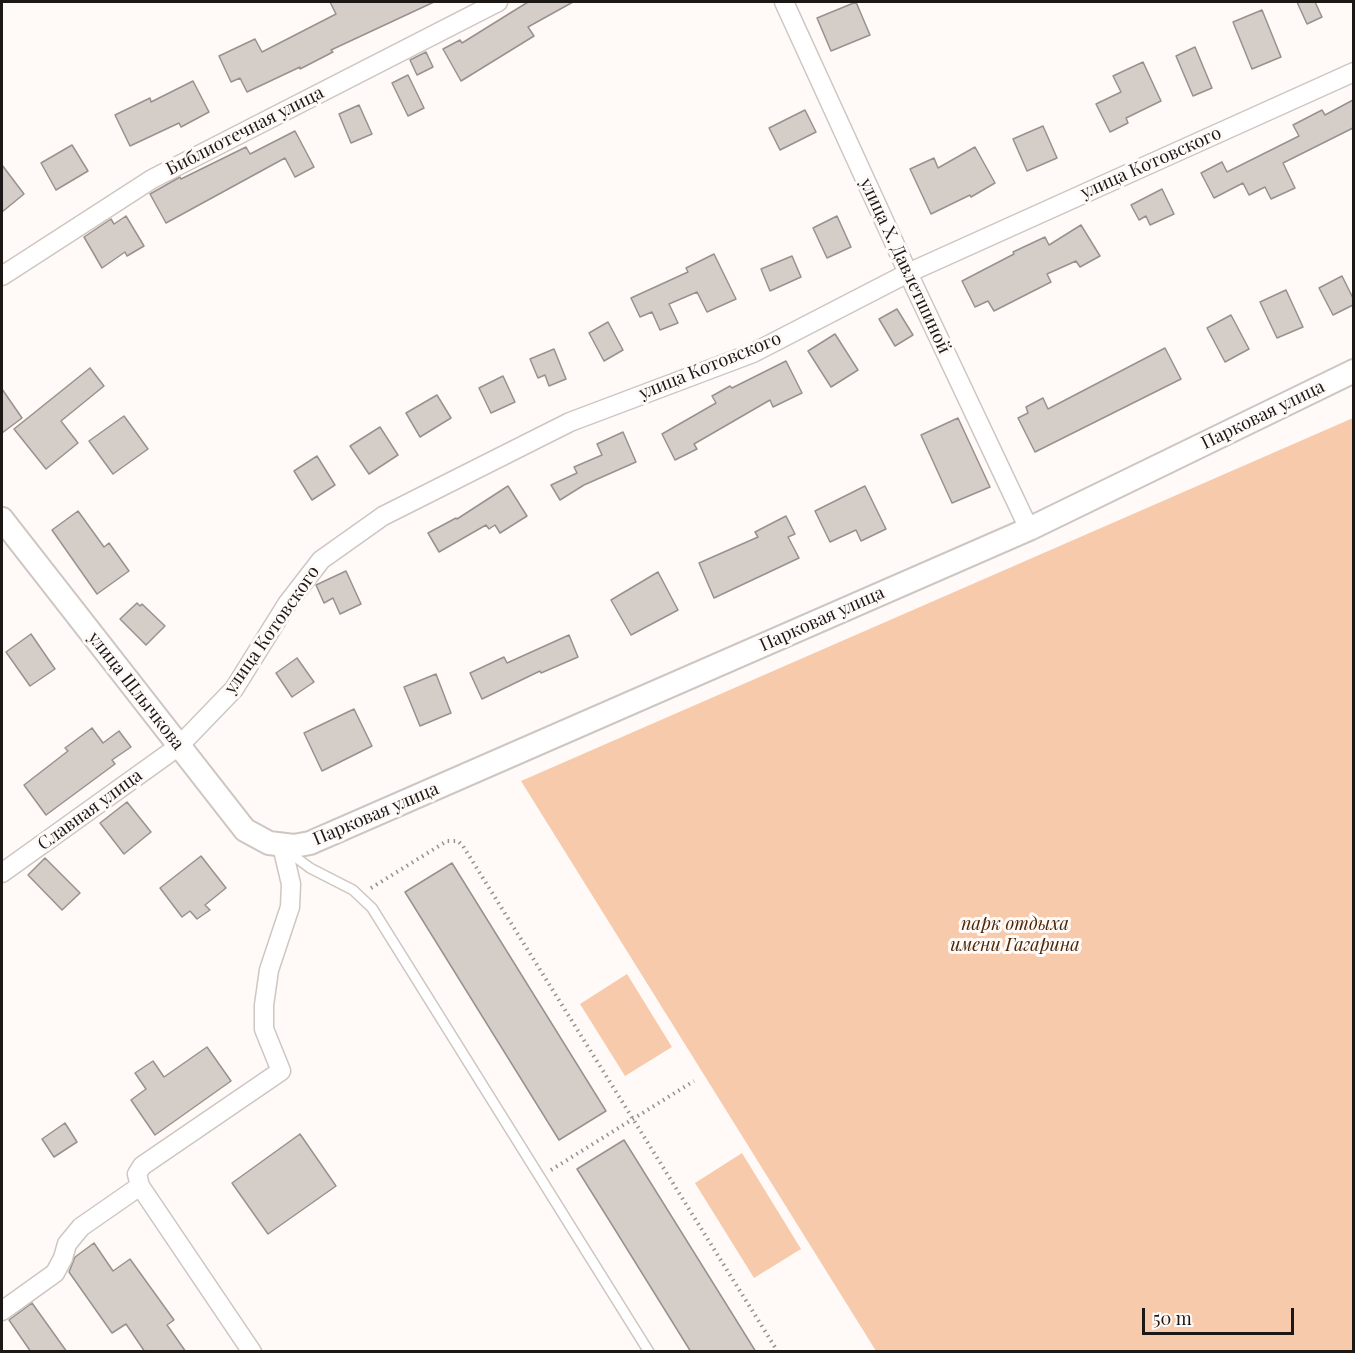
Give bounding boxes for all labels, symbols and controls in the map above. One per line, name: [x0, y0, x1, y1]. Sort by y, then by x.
street label: Библиотечная улица: [163, 82, 327, 180]
street label: улица Котовского: [1077, 122, 1225, 204]
street label: улица Х. Давлетшиной: [855, 175, 955, 357]
street label: улица Котовского: [636, 328, 784, 404]
street label: Парковая улица: [1198, 376, 1328, 454]
street label: улица Котовского: [220, 562, 324, 698]
street label: Парковая улица: [756, 582, 888, 656]
street label: улица Шлычкова: [83, 628, 189, 754]
street label: Славная улица: [33, 765, 147, 855]
street label: Парковая улица: [310, 778, 442, 850]
park label: парк отдыха имени Гагарина: [950, 913, 1080, 956]
scale bar: [1145, 1296, 1296, 1334]
text: 50 m: [1153, 1306, 1192, 1330]

